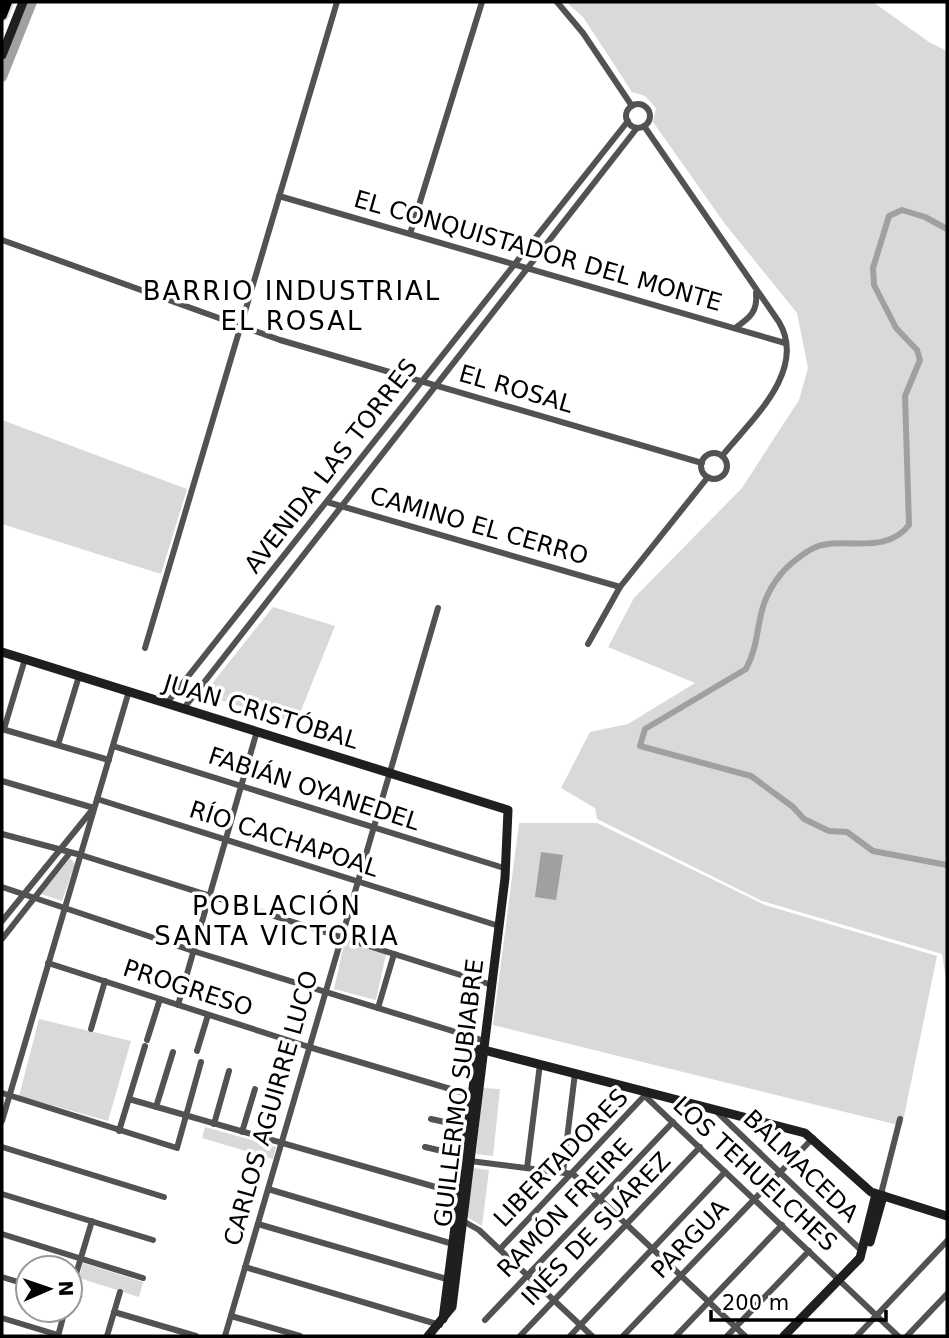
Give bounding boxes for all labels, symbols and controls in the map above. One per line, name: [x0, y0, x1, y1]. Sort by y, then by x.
street label: EL CONQUISTADOR DEL MONTE: [351, 185, 725, 317]
district label: BARRIO INDUSTRIAL EL ROSAL: [143, 276, 441, 336]
street label: AVENIDA LAS TORRES: [239, 353, 423, 579]
street label: EL ROSAL: [456, 359, 577, 419]
street label: CAMINO EL CERRO: [367, 481, 591, 571]
street label: JUAN CRISTÓBAL: [158, 667, 363, 755]
street label: FABIÁN OYANEDEL: [205, 741, 424, 837]
street label: RÍO CACHAPOAL: [186, 794, 383, 883]
district label: POBLACIÓN SANTA VICTORIA: [154, 890, 400, 951]
street label: PROGRESO: [120, 954, 256, 1022]
street label: GUILLERMO SUBIABRE: [429, 957, 489, 1229]
street label: CARLOS AGUIRRE LUCO: [218, 967, 324, 1249]
street label: LIBERTADORES: [488, 1083, 634, 1233]
street label: LOS TEHUELCHES: [667, 1091, 843, 1257]
street label: BALMACEDA: [738, 1104, 865, 1228]
street label: RAMÓN FREIRE: [490, 1131, 638, 1283]
street label: INÉS DE SUÁREZ: [515, 1146, 676, 1311]
street label: PARGUA: [646, 1193, 735, 1284]
north arrow: [14, 1254, 84, 1324]
scale bar: [711, 1278, 886, 1322]
text: N: [55, 1280, 77, 1297]
text: 200 m: [722, 1291, 789, 1315]

